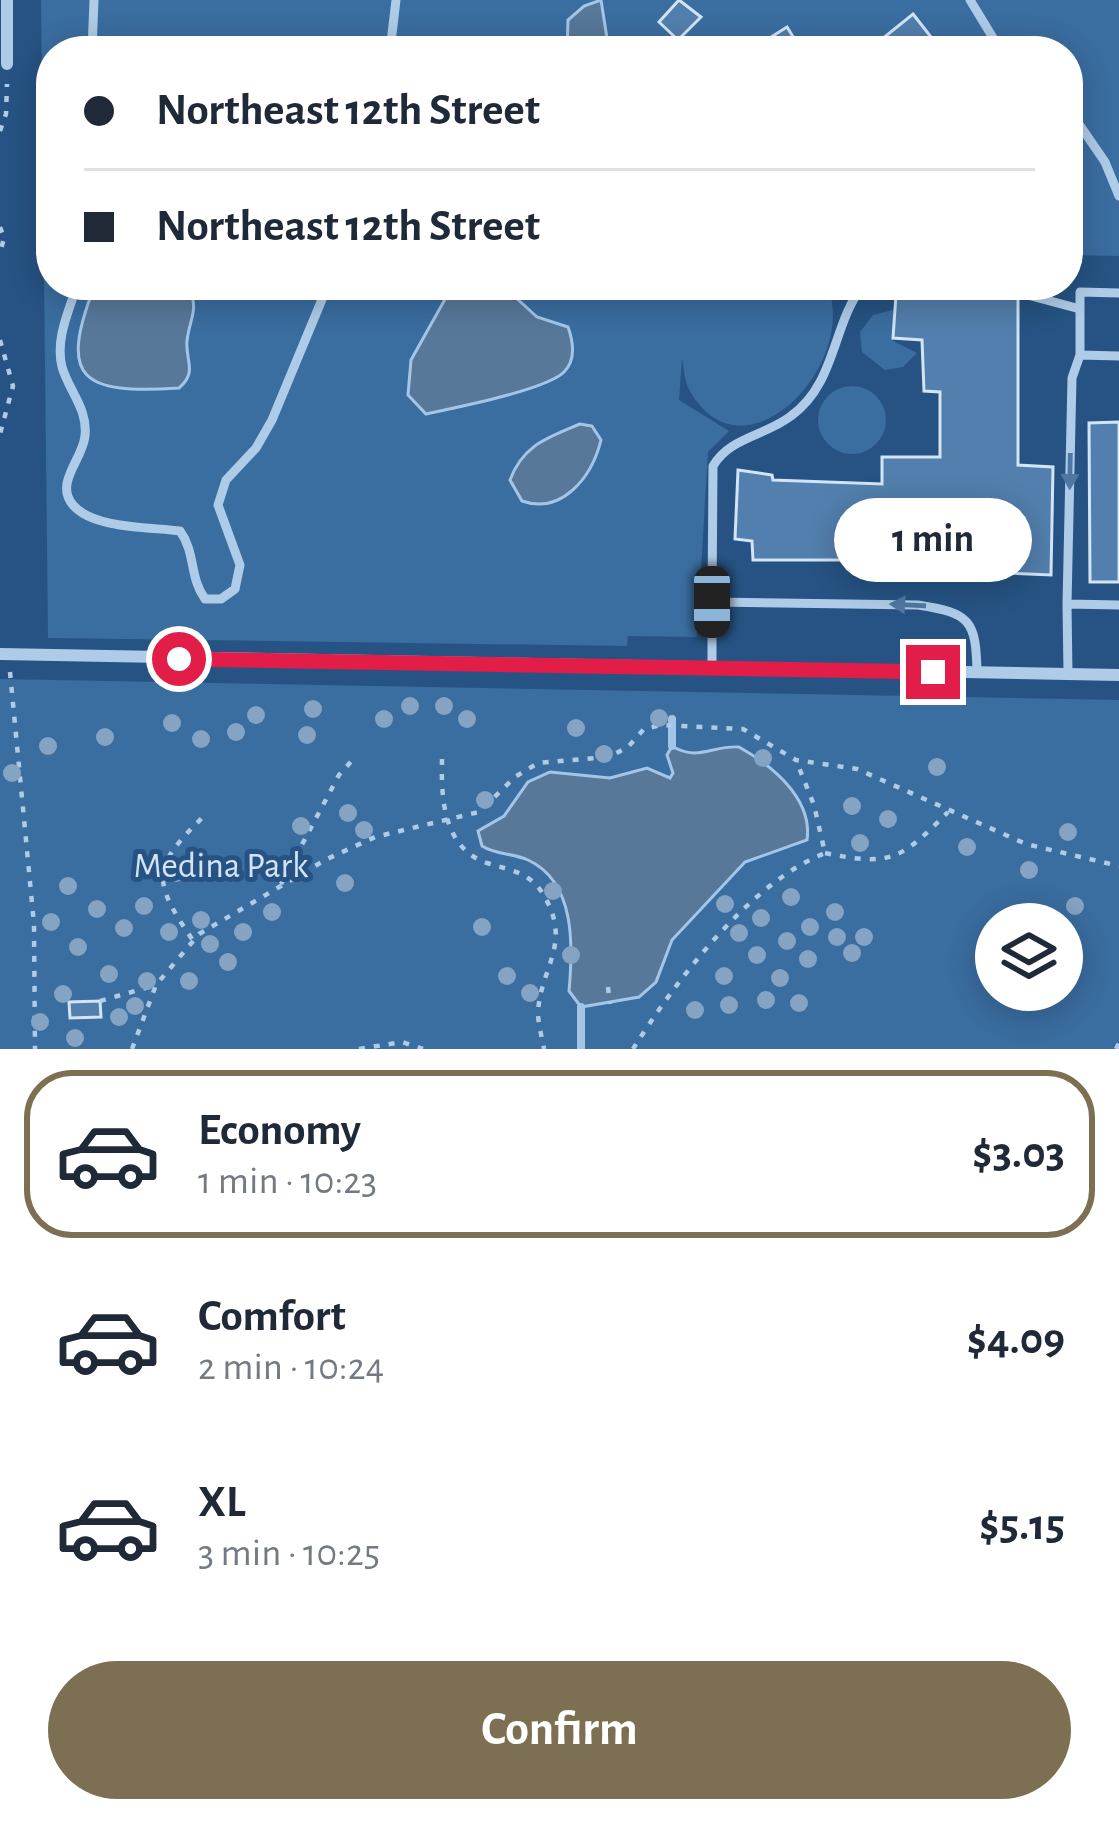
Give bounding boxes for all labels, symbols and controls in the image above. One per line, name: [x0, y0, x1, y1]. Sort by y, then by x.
text: Northeast 12th Street: [156, 88, 540, 133]
text: Northeast 12th Street: [156, 204, 540, 249]
one-way arrow: [1060, 453, 1079, 491]
callout: 1 min: [834, 498, 1032, 582]
text: 1 min: [892, 520, 974, 559]
car: [694, 566, 730, 638]
one-way arrow: [889, 595, 927, 614]
route start: [152, 632, 206, 686]
route end: [906, 645, 960, 699]
park label: Medina Park: [134, 848, 309, 884]
map controls: [975, 903, 1083, 1011]
button: layers: [975, 903, 1083, 1011]
icon: car: [54, 1100, 162, 1208]
text: Economy: [198, 1108, 361, 1153]
text: $3.03: [972, 1131, 1065, 1176]
text: 1 min · 10:23: [198, 1162, 377, 1201]
icon: car: [54, 1286, 162, 1394]
text: Comfort: [198, 1294, 346, 1339]
text: $4.09: [967, 1317, 1065, 1362]
text: 2 min · 10:24: [198, 1348, 384, 1387]
icon: car: [54, 1472, 162, 1580]
text: XL: [198, 1480, 246, 1525]
text: $5.15: [979, 1503, 1065, 1548]
text: 3 min · 10:25: [198, 1534, 380, 1573]
button: Confirm: [48, 1661, 1071, 1799]

